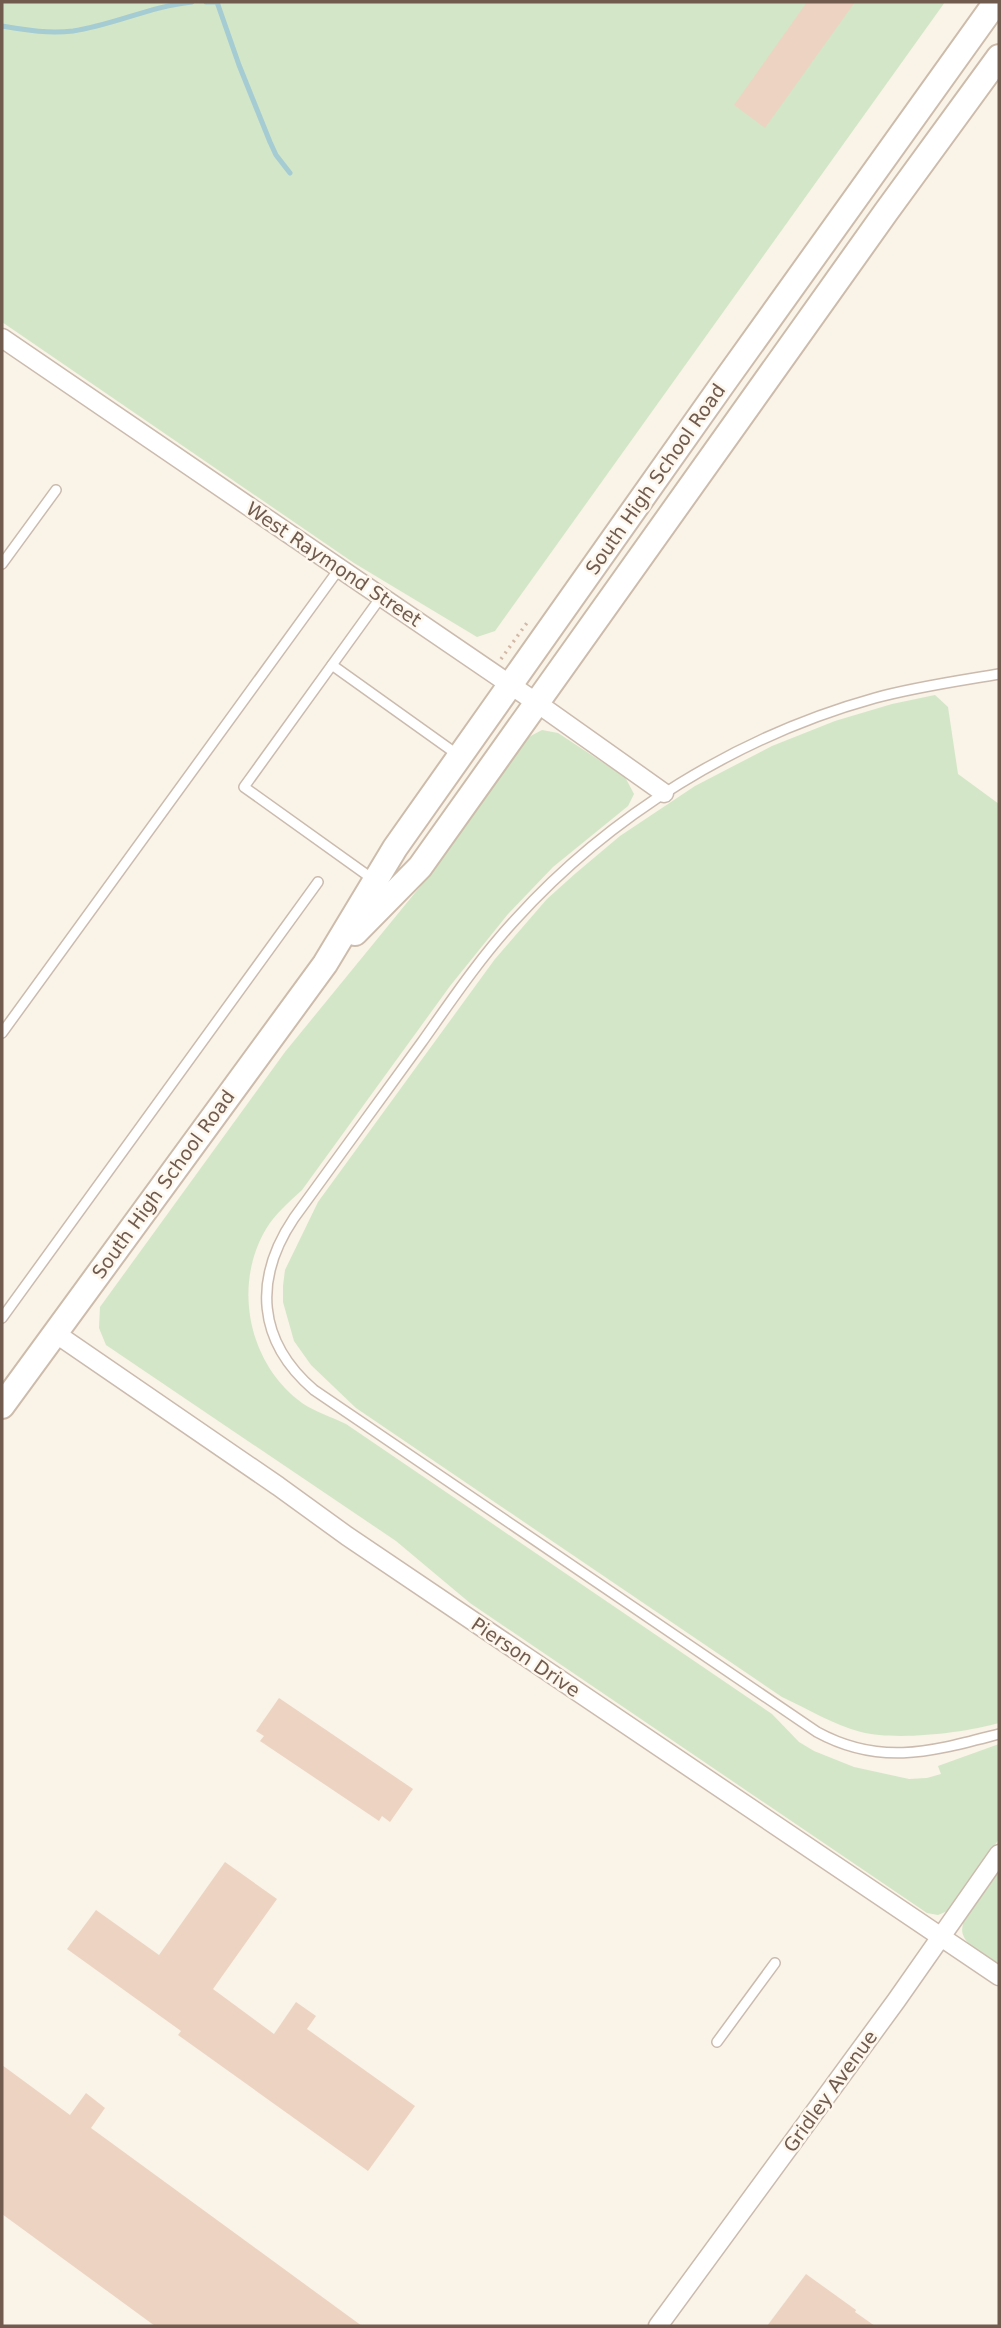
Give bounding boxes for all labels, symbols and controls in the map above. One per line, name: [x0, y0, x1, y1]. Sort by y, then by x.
street label: South High School Road: [581, 379, 729, 579]
street label: West Raymond Street: [242, 497, 426, 631]
street label: South High School Road: [87, 1085, 239, 1283]
street label: Pierson Drive: [468, 1613, 584, 1701]
street label: Gridley Avenue: [779, 2026, 881, 2156]

